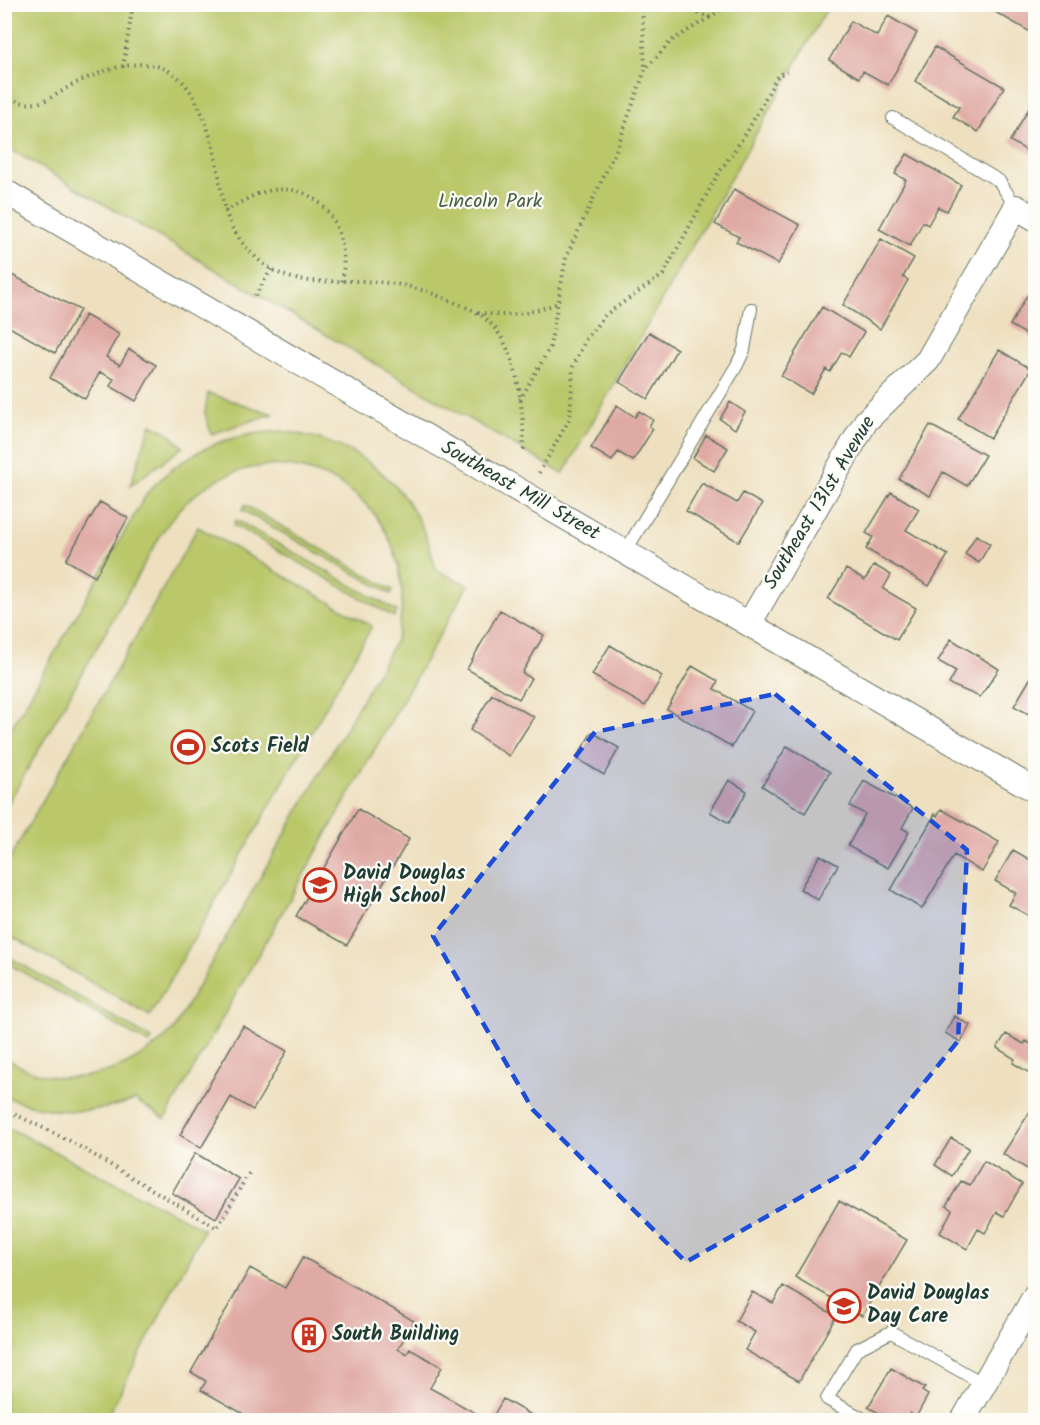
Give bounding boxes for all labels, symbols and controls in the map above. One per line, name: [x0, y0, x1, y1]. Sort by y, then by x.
park label: Lincoln Park: [438, 186, 543, 218]
street label: Southeast 131st Avenue: [755, 410, 885, 596]
street label: Southeast Mill Street: [434, 432, 606, 550]
sports icon: Scots Field: [170, 729, 206, 765]
place label: Scots Field: [211, 731, 310, 763]
place label: David Douglas High School: [343, 858, 466, 913]
school or university icon: David Douglas High School: [302, 867, 338, 903]
place label: David Douglas Day Care: [867, 1278, 990, 1333]
school or university icon: David Douglas Day Care: [826, 1288, 862, 1324]
building icon: South Building: [291, 1317, 327, 1353]
place label: South Building: [332, 1319, 459, 1351]

